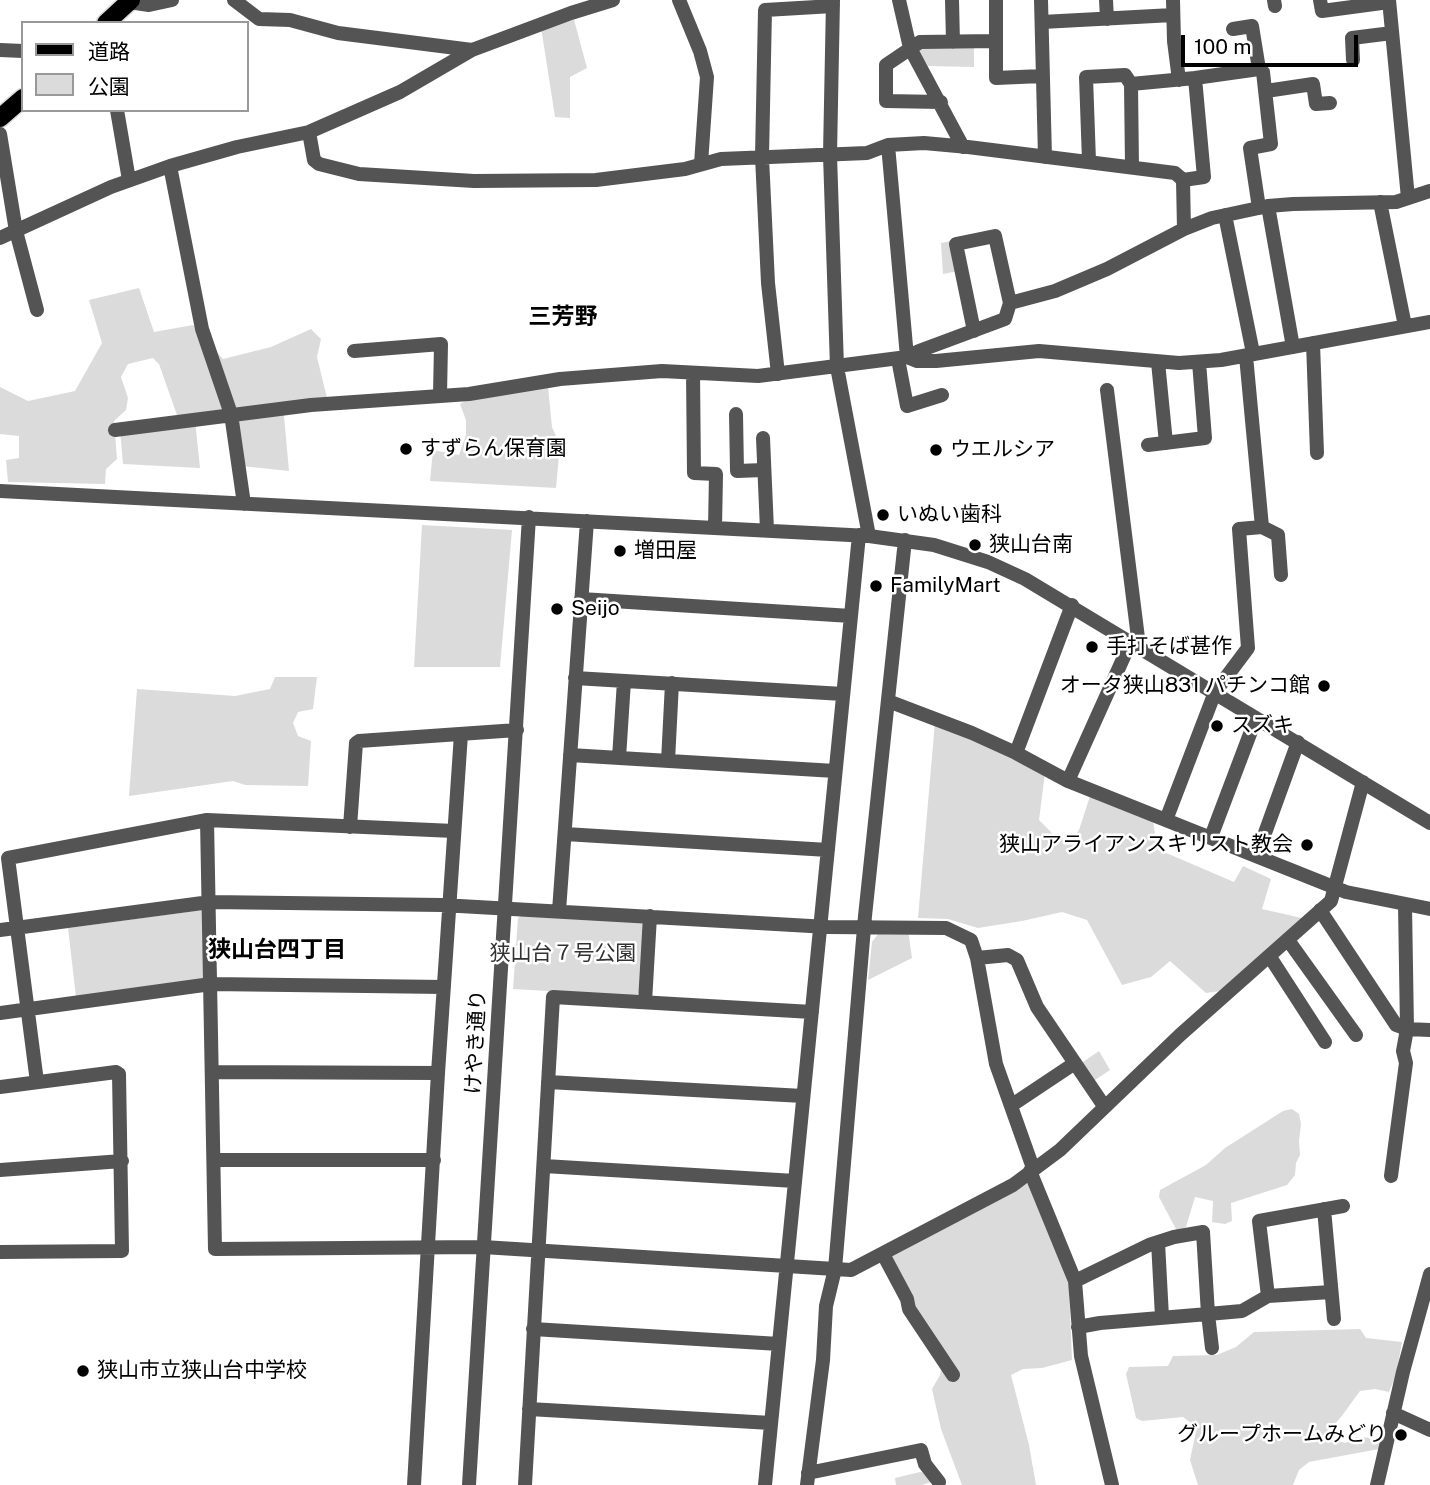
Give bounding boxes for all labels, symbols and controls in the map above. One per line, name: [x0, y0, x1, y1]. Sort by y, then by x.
legend: [21, 21, 248, 112]
scale bar: [1185, 21, 1362, 65]
text: 100 m: [1194, 34, 1251, 59]
text: 道路: [88, 39, 130, 64]
text: 公園: [88, 74, 130, 99]
district label: 三芳野: [529, 303, 597, 331]
place label: すずらん保育園: [420, 436, 567, 462]
place label: ウエルシア: [950, 437, 1055, 463]
marker: すずらん保育園: [398, 441, 414, 457]
marker: ウエルシア: [928, 442, 944, 458]
place label: いぬい歯科: [897, 502, 1002, 528]
marker: いぬい歯科: [875, 507, 891, 523]
place label: 狭山台南: [989, 532, 1073, 558]
marker: 狭山台南: [967, 537, 983, 553]
place label: 増田屋: [634, 538, 697, 564]
marker: 増田屋: [612, 543, 628, 559]
place label: FamilyMart: [890, 573, 1001, 599]
marker: FamilyMart: [868, 578, 884, 594]
place label: Seijo: [571, 596, 620, 622]
marker: Seijo: [549, 601, 565, 617]
place label: 手打そば甚作: [1106, 634, 1232, 660]
marker: 手打そば甚作: [1084, 639, 1100, 655]
place label: オータ狭山831 パチンコ館: [1060, 673, 1310, 699]
marker: オータ狭山831 パチンコ館: [1316, 678, 1332, 694]
place label: スズキ: [1231, 713, 1294, 739]
marker: スズキ: [1209, 718, 1225, 734]
place label: 狭山アライアンスキリスト教会: [999, 832, 1293, 858]
marker: 狭山アライアンスキリスト教会: [1299, 837, 1315, 853]
district label: 狭山台四丁目: [208, 936, 346, 964]
park label: 狭山台７号公園: [490, 941, 636, 967]
street label: けやき通り: [461, 989, 491, 1095]
place label: 狭山市立狭山台中学校: [97, 1358, 307, 1384]
marker: 狭山市立狭山台中学校: [75, 1363, 91, 1379]
place label: グループホームみどり: [1177, 1422, 1387, 1448]
marker: グループホームみどり: [1393, 1427, 1409, 1443]

